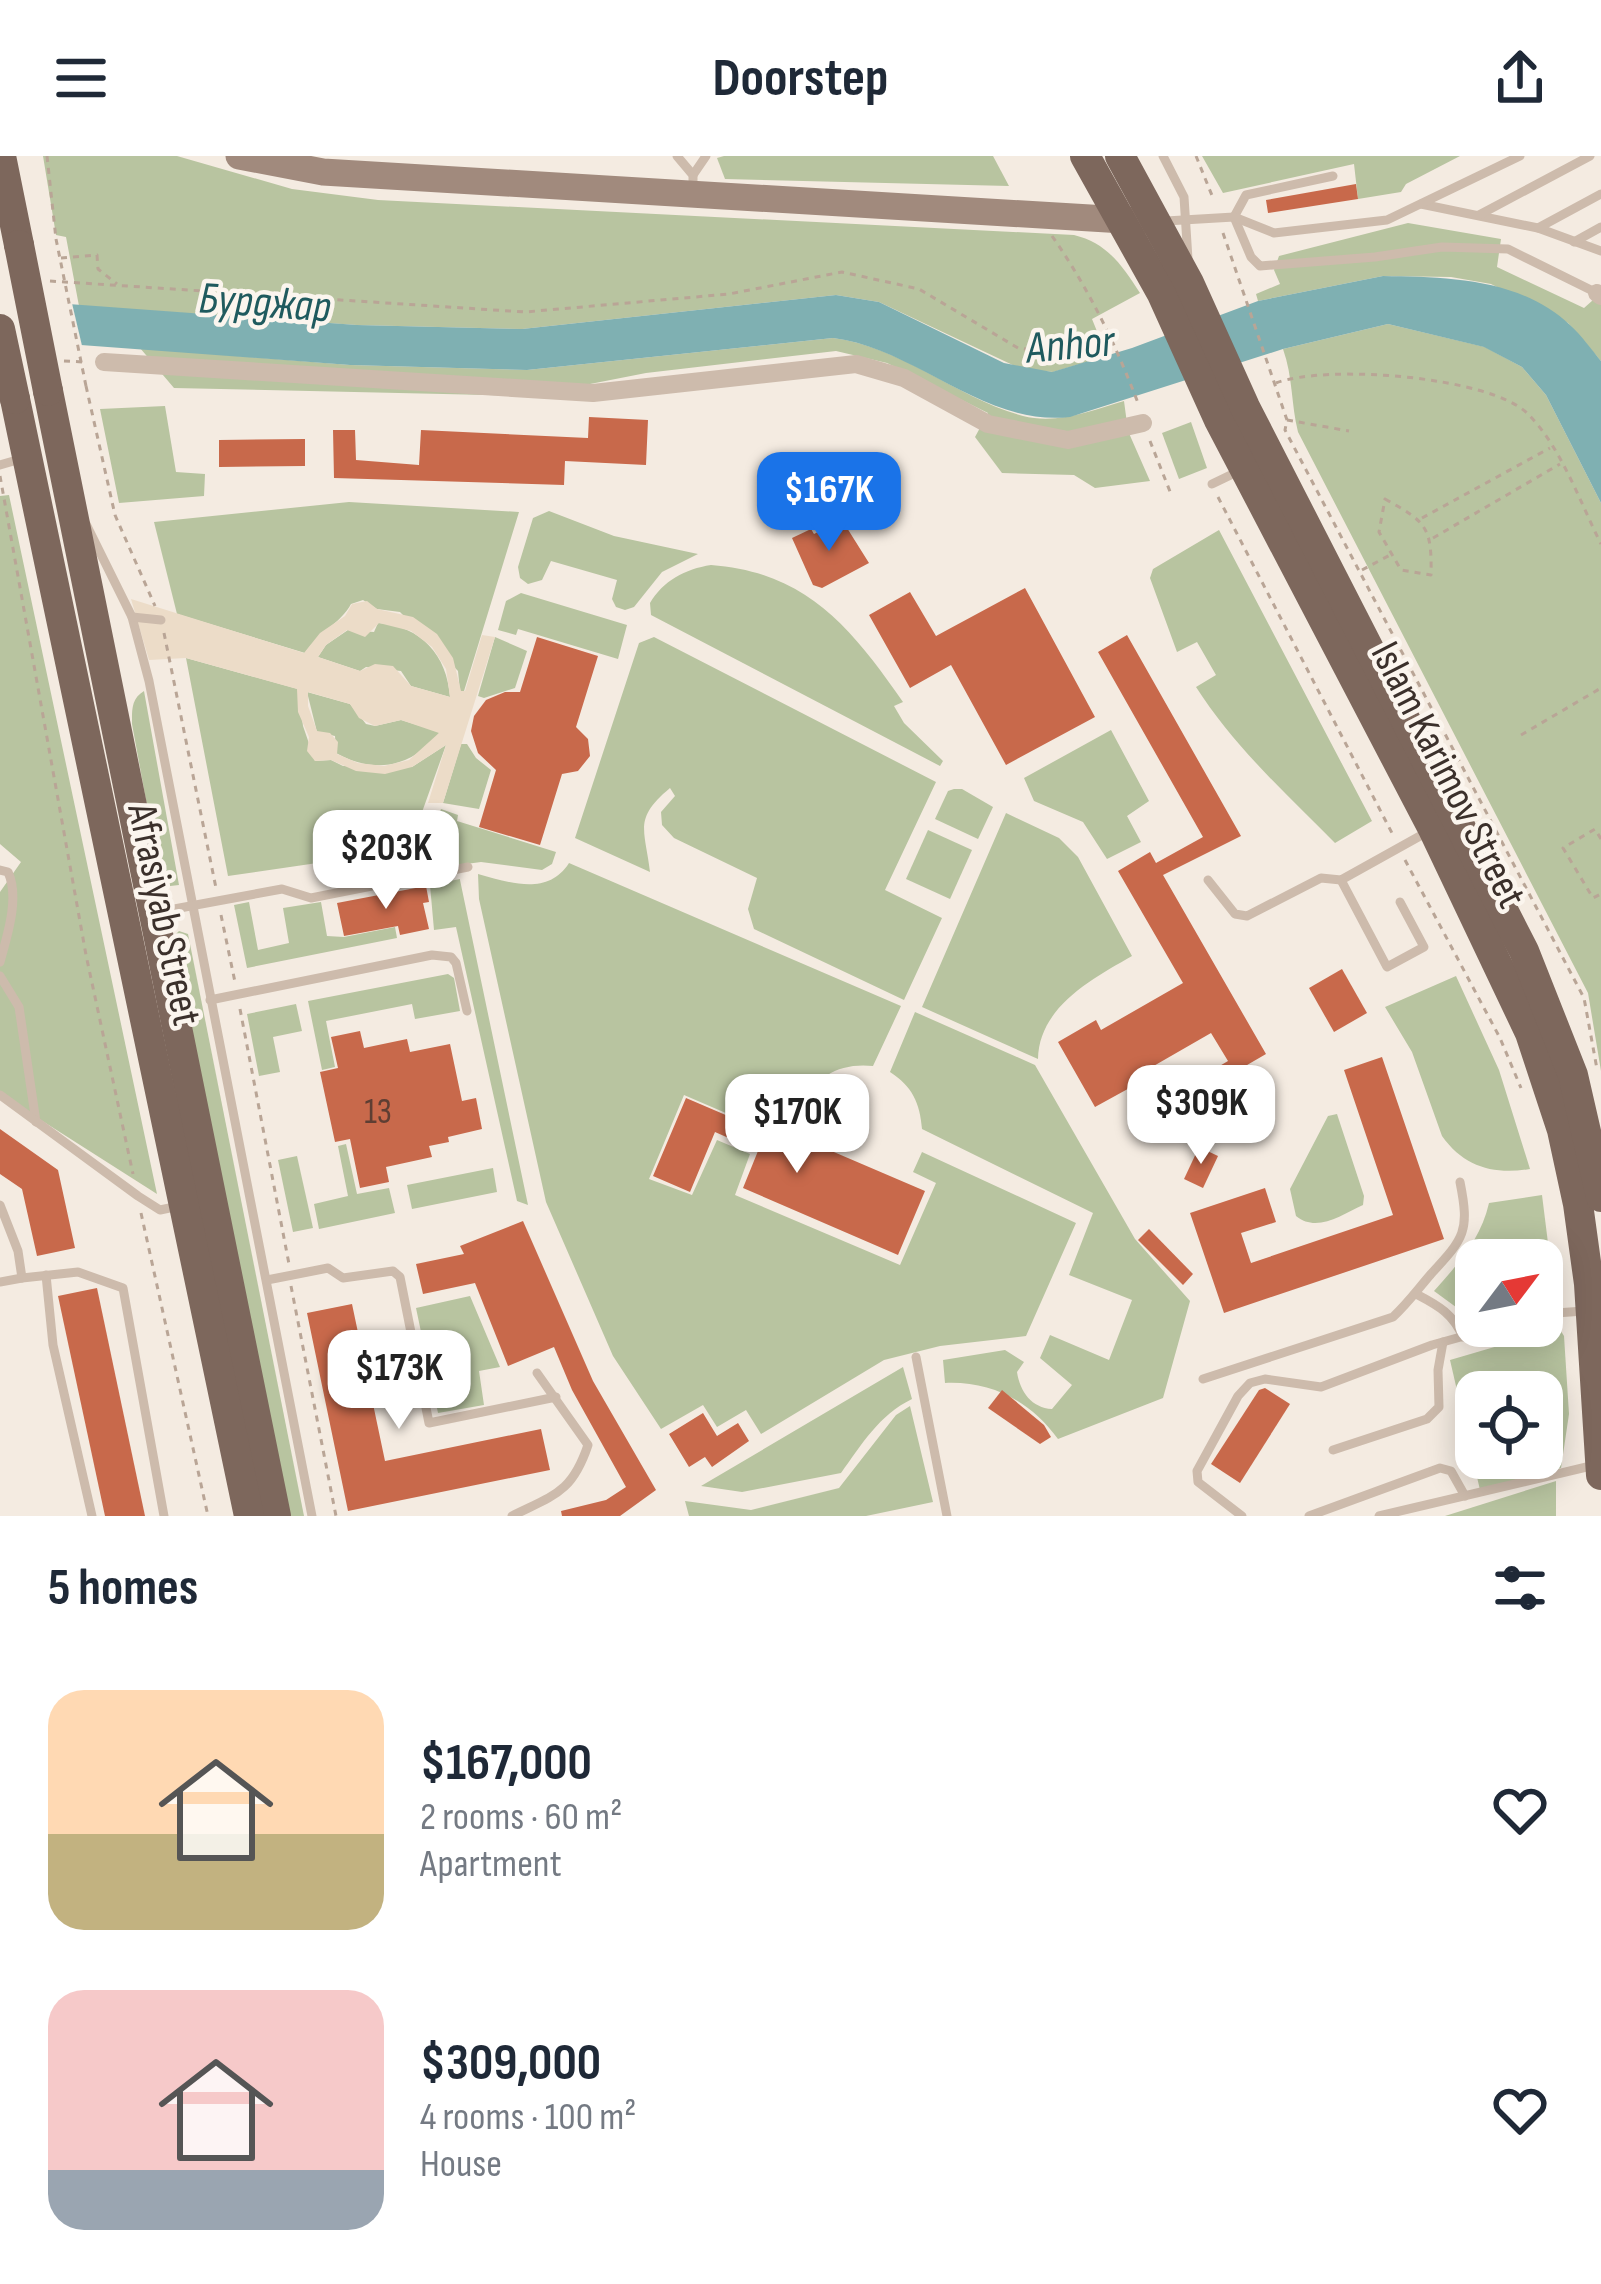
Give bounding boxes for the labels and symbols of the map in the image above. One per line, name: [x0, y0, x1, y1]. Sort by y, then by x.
water label: Бурджар: [197, 271, 333, 336]
water label: Anhor: [1022, 314, 1118, 377]
pin: $167K: [745, 452, 913, 554]
street label: Islam Karimov Street: [1359, 634, 1537, 917]
street label: Afrasiyab Street: [115, 798, 212, 1030]
pin: $203K: [302, 810, 470, 912]
pin: $309K: [1117, 1065, 1285, 1167]
pin: $170K: [713, 1074, 881, 1176]
house number: 13: [364, 1091, 392, 1134]
north arrow: [1455, 1239, 1563, 1347]
pin: $173K: [315, 1330, 483, 1432]

